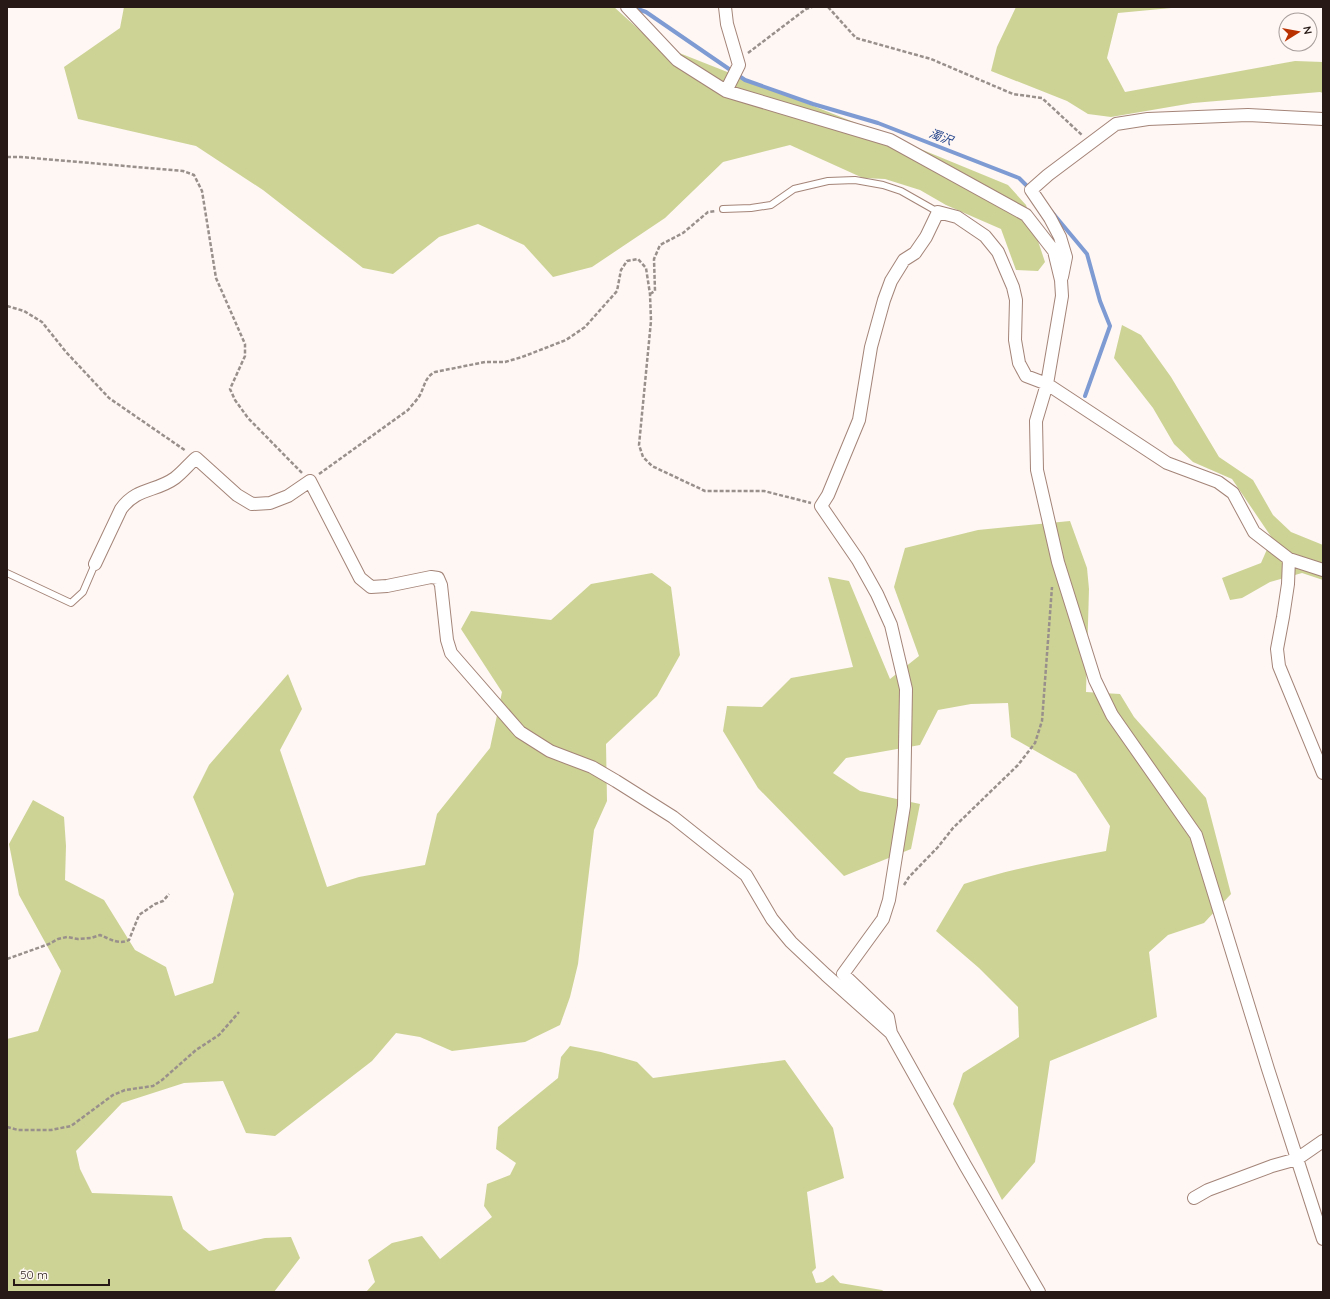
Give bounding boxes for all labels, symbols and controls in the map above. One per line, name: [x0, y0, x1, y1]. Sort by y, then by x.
north arrow: [1278, 12, 1318, 52]
text: N: [1300, 25, 1315, 35]
water label: 濁沢: [927, 125, 957, 149]
scale bar: [14, 1261, 109, 1287]
text: 50 m: [20, 1267, 48, 1282]

